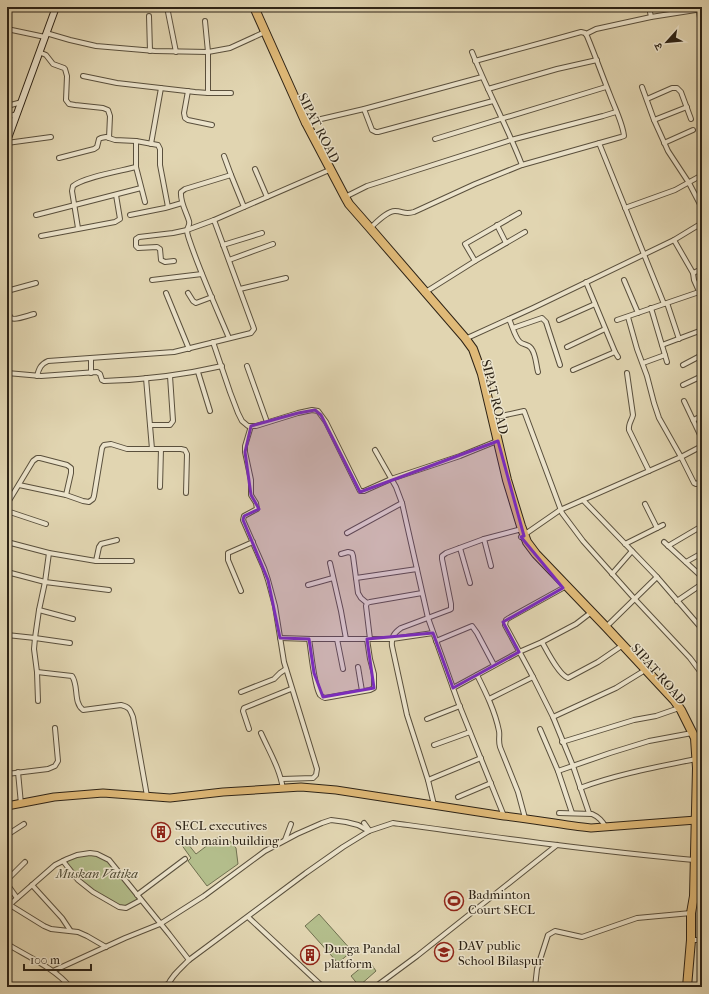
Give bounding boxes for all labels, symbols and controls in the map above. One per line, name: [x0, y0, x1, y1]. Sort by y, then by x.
north arrow: [647, 22, 687, 62]
text: उ: [651, 40, 666, 53]
street label: SIPAT ROAD: [295, 91, 343, 165]
street label: SIPAT ROAD: [478, 358, 512, 436]
street label: SIPAT ROAD: [628, 640, 690, 708]
place label: SECL executives club main building: [175, 818, 280, 848]
building icon: SECL executives club main building: [150, 821, 172, 843]
park label: Muskan Vatika: [55, 866, 138, 881]
place label: Badminton Court SECL: [468, 887, 535, 917]
sports icon: Badminton Court SECL: [443, 890, 465, 912]
place label: DAV public School Bilaspur: [458, 938, 544, 968]
place label: Durga Pandal platform: [323, 941, 401, 971]
school or university icon: DAV public School Bilaspur: [433, 941, 455, 963]
building icon: Durga Pandal platform: [299, 944, 321, 966]
scale bar: [24, 946, 91, 972]
text: 100 m: [30, 953, 60, 967]

